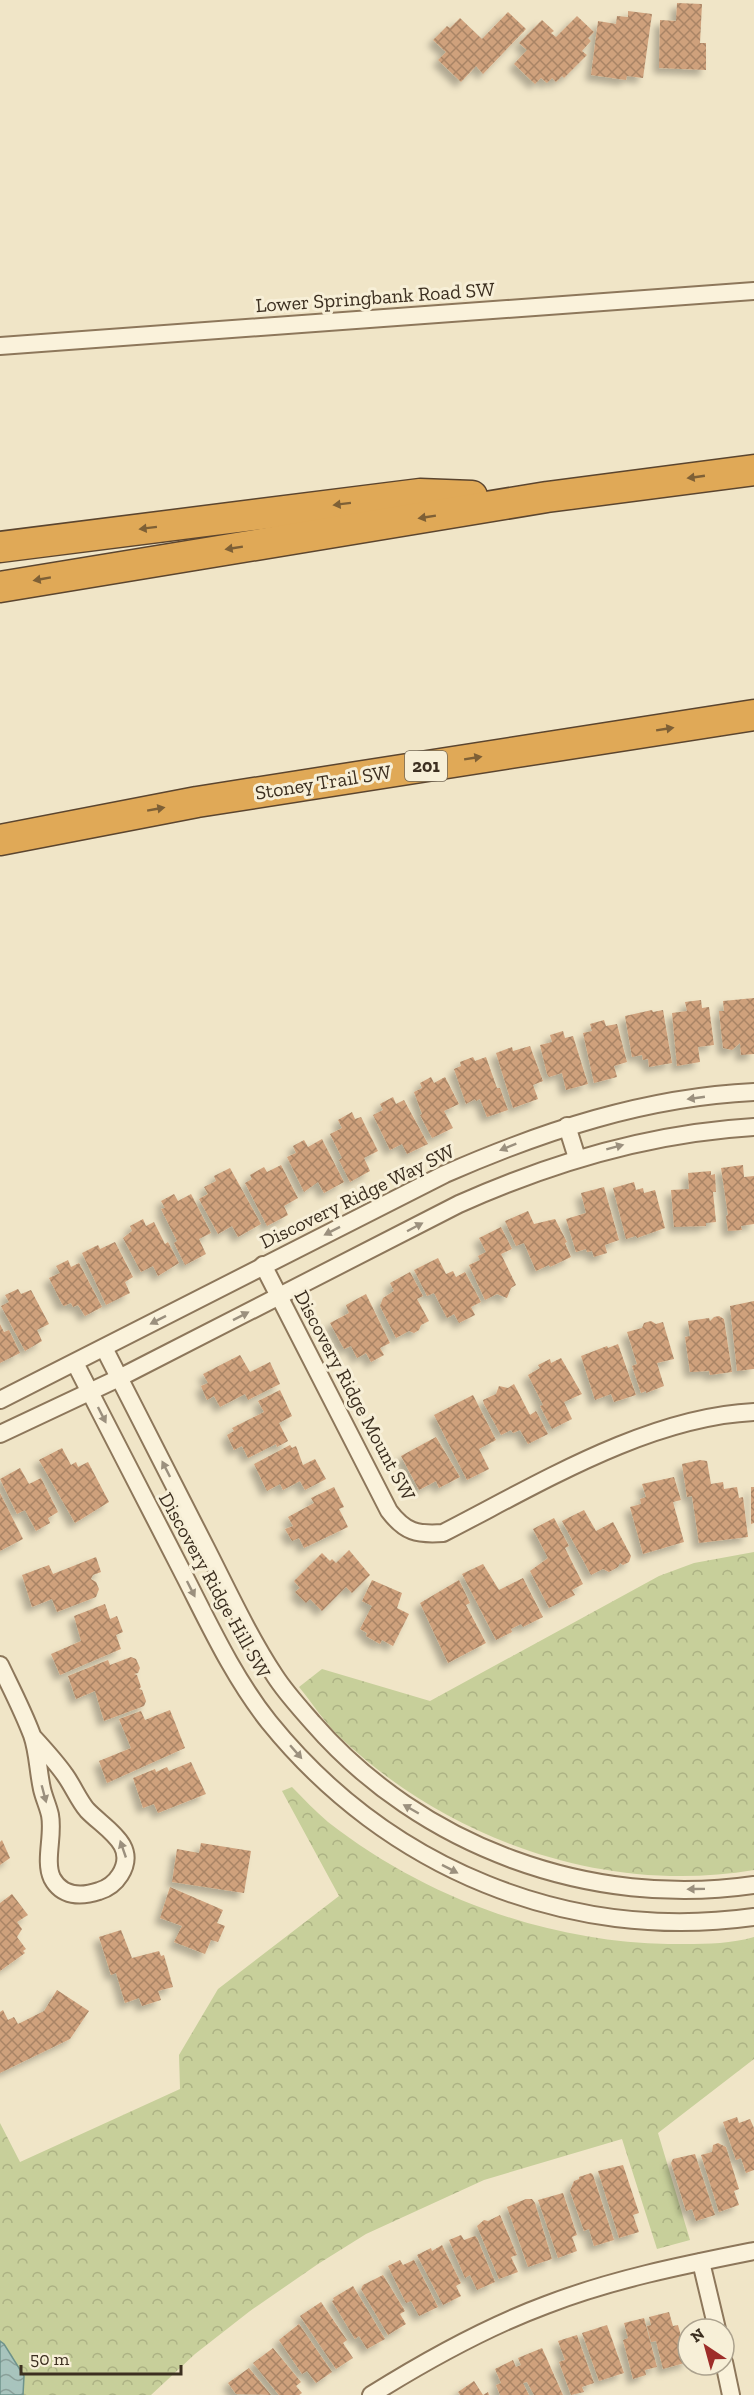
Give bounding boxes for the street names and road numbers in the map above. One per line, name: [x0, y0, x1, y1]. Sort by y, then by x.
street label: Lower Springbank Road SW: [255, 277, 496, 317]
road number: 201: [405, 751, 447, 781]
street label: Stoney Trail SW: [253, 759, 393, 805]
street label: Discovery Ridge Way SW: [256, 1138, 458, 1254]
street label: Discovery Ridge Mount SW: [289, 1286, 421, 1505]
street label: Discovery Ridge Hill SW: [154, 1488, 276, 1682]

